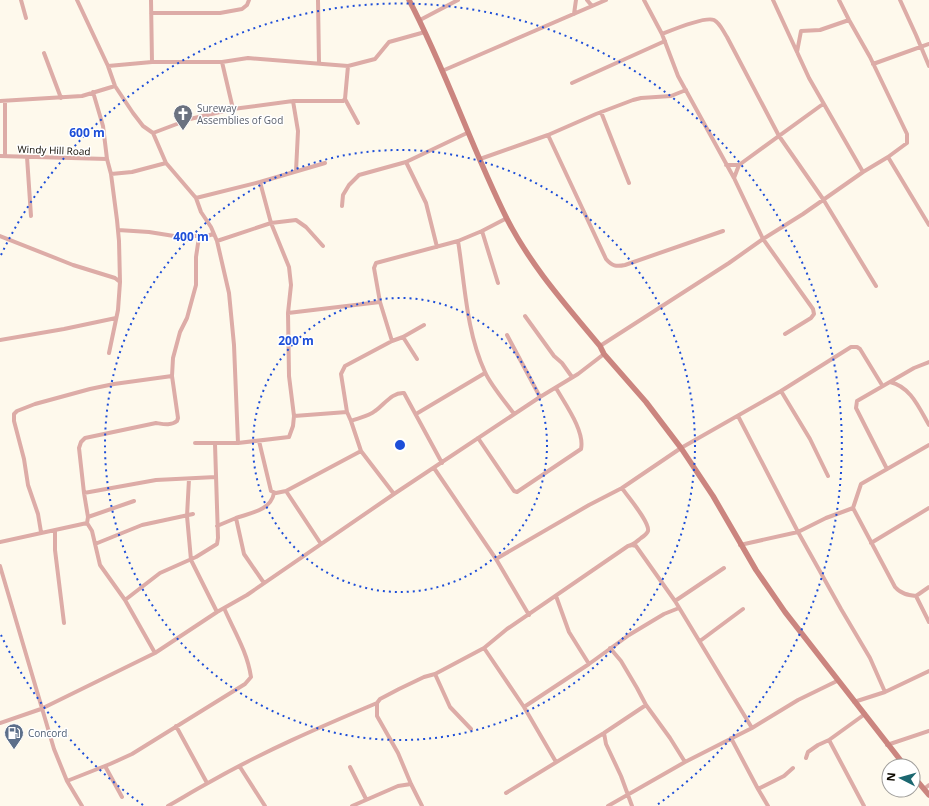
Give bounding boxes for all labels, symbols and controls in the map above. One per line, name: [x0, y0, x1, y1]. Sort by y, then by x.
place label: Sureway Assemblies of God: [197, 101, 283, 127]
church icon: Sureway Assemblies of God: [172, 103, 194, 131]
text: 600 m: [69, 124, 105, 141]
street label: Windy Hill Road: [17, 142, 91, 158]
text: 400 m: [173, 228, 209, 245]
text: 200 m: [278, 332, 314, 349]
centre of rings: [393, 438, 407, 452]
fuel station icon: Concord: [3, 722, 25, 750]
place label: Concord: [28, 726, 67, 740]
north arrow: [881, 758, 921, 798]
text: N: [883, 772, 898, 782]

